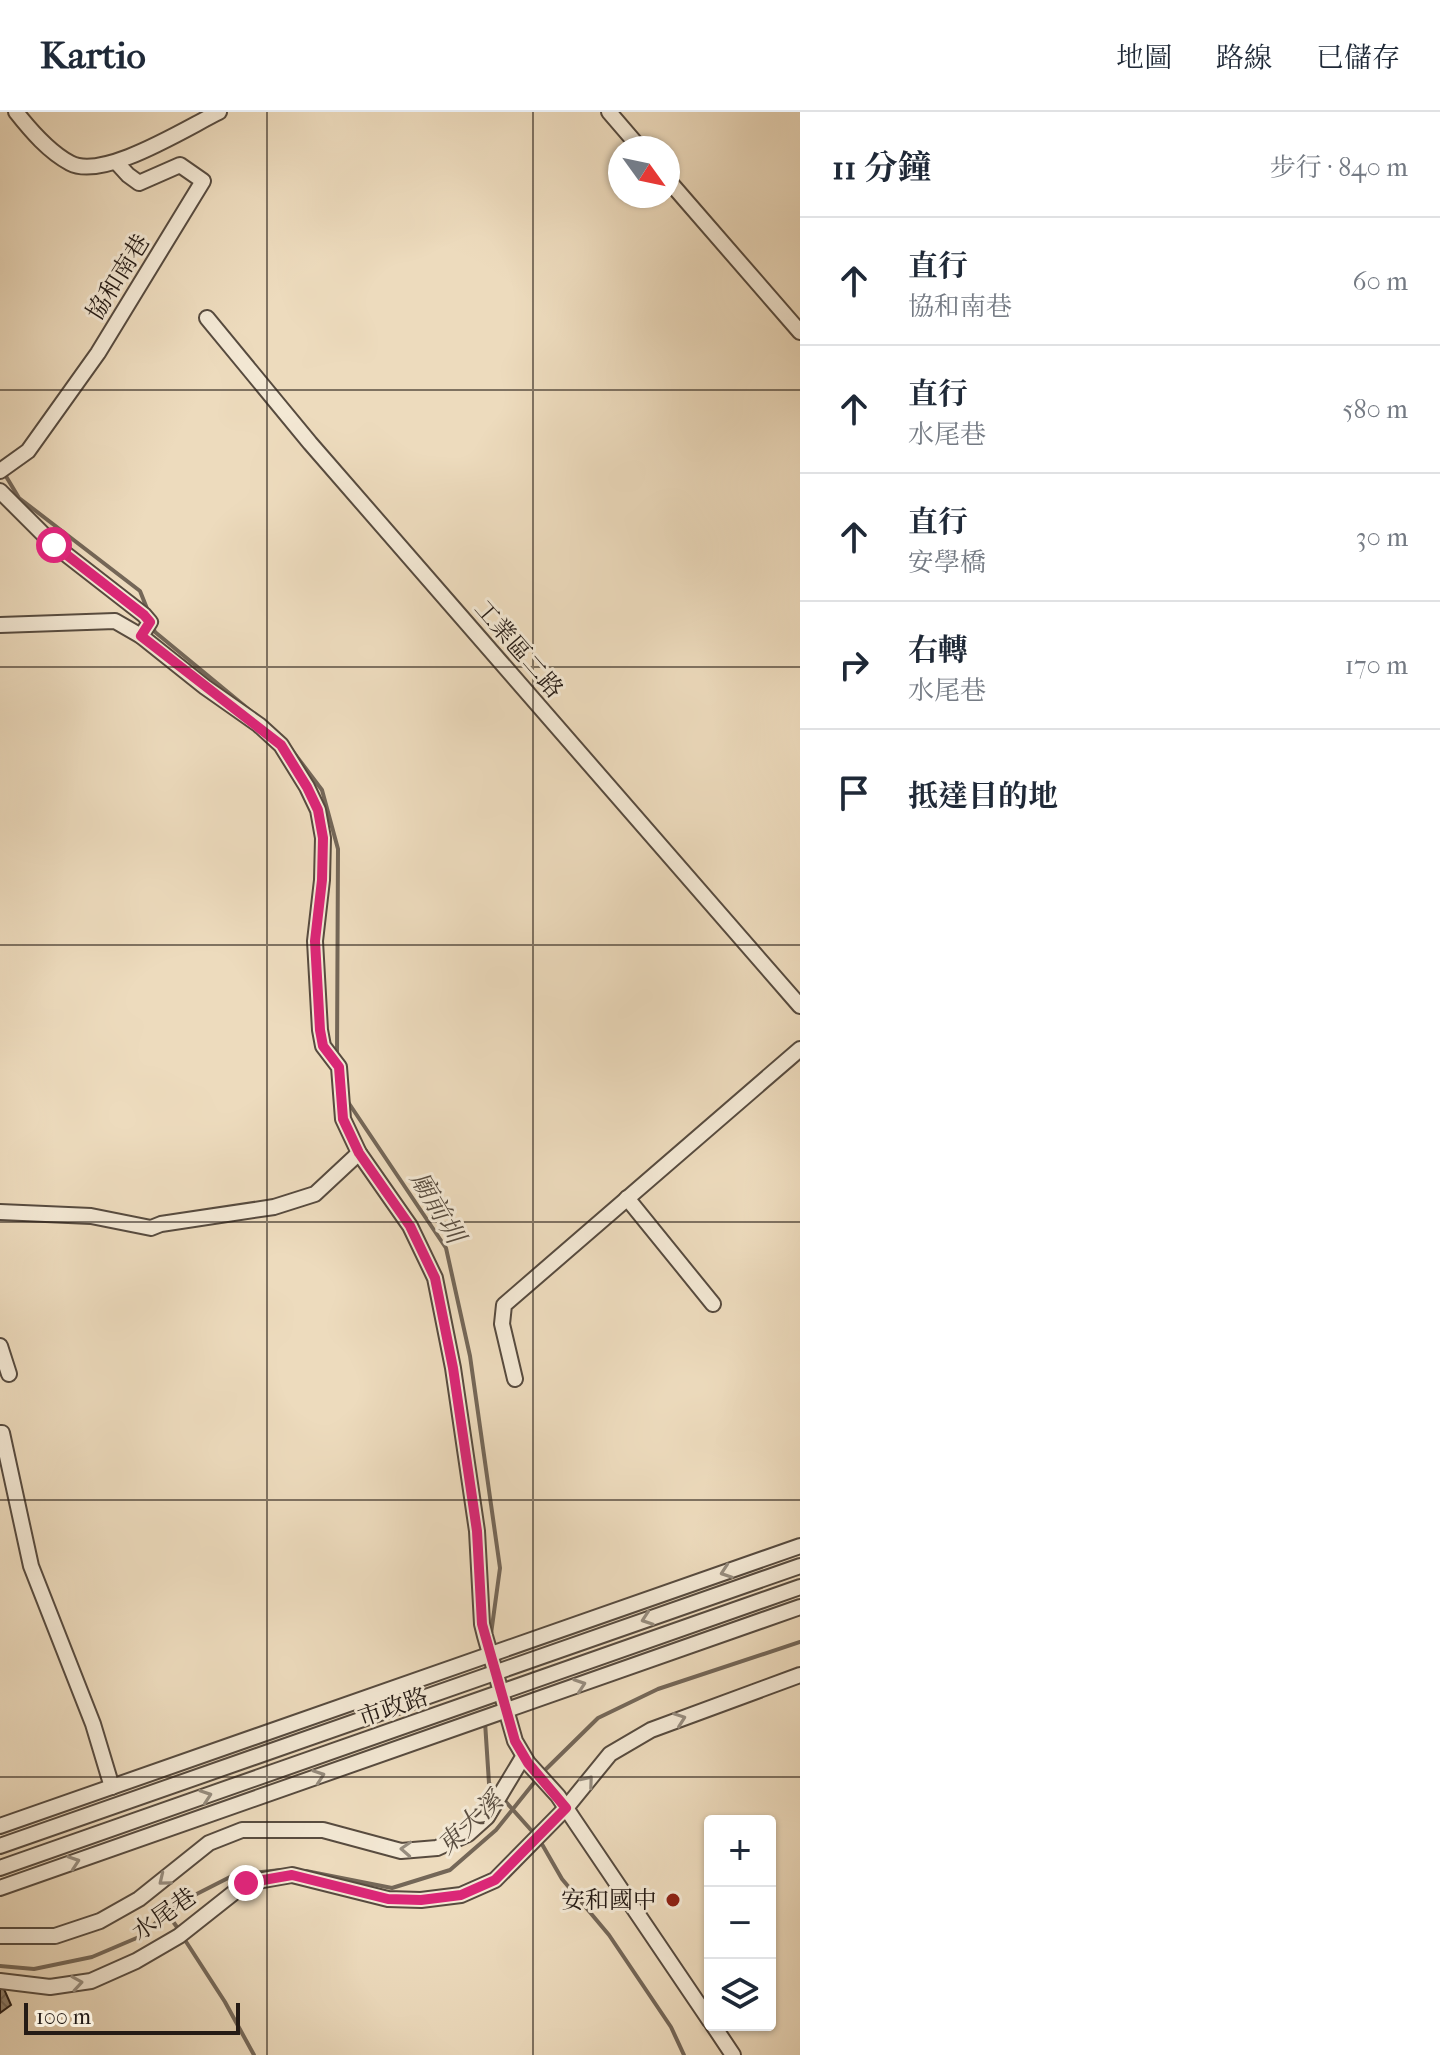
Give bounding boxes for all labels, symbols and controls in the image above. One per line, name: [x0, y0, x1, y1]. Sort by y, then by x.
text: Kartio: [40, 33, 146, 78]
text: 地圖: [1116, 41, 1172, 74]
text: 路線: [1216, 41, 1272, 74]
text: 已儲存: [1316, 41, 1400, 74]
north arrow: [608, 136, 680, 208]
text: 11 分鐘: [832, 148, 932, 188]
text: 步行 · 840 m: [1270, 152, 1408, 183]
street label: 協和南巷: [81, 229, 155, 325]
text: 直行: [908, 249, 968, 284]
icon: ahead: [832, 259, 876, 303]
text: 60 m: [1352, 266, 1408, 297]
text: 協和南巷: [908, 291, 1012, 322]
text: 直行: [908, 377, 968, 412]
icon: ahead: [832, 387, 876, 431]
text: 580 m: [1342, 394, 1408, 425]
text: 水尾巷: [908, 419, 986, 450]
text: 直行: [908, 505, 968, 540]
icon: ahead: [832, 515, 876, 559]
text: 30 m: [1356, 522, 1408, 553]
route start: [36, 527, 72, 563]
text: 安學橋: [908, 547, 986, 578]
street label: 工業區二路: [469, 595, 569, 703]
text: 右轉: [908, 633, 968, 668]
icon: right: [832, 643, 876, 687]
text: 170 m: [1345, 650, 1408, 681]
text: 水尾巷: [908, 675, 986, 706]
icon: arrive: [832, 771, 876, 815]
text: 抵達目的地: [908, 779, 1058, 814]
water label: 廟前圳: [404, 1166, 472, 1252]
one-way arrow: [720, 1562, 734, 1578]
one-way arrow: [641, 1610, 655, 1626]
one-way arrow: [572, 1678, 586, 1694]
street label: 市政路: [354, 1682, 432, 1732]
one-way arrow: [672, 1712, 686, 1729]
one-way arrow: [311, 1770, 325, 1786]
one-way arrow: [578, 1776, 593, 1790]
water label: 東大溪: [431, 1783, 511, 1861]
one-way arrow: [198, 1789, 212, 1805]
map controls: [704, 1815, 776, 2031]
button: +: [704, 1815, 776, 1887]
one-way arrow: [399, 1841, 412, 1858]
one-way arrow: [66, 1856, 80, 1872]
route end: [228, 1865, 264, 1901]
one-way arrow: [158, 1870, 173, 1884]
street label: 水尾巷: [126, 1882, 202, 1946]
place label: 安和國中: [561, 1886, 657, 1914]
button: −: [704, 1887, 776, 1959]
marker: 安和國中: [664, 1891, 682, 1909]
button: layers: [704, 1959, 776, 2031]
one-way arrow: [70, 1975, 84, 1992]
scale bar: [24, 1999, 240, 2035]
text: 100 m: [36, 2004, 91, 2030]

